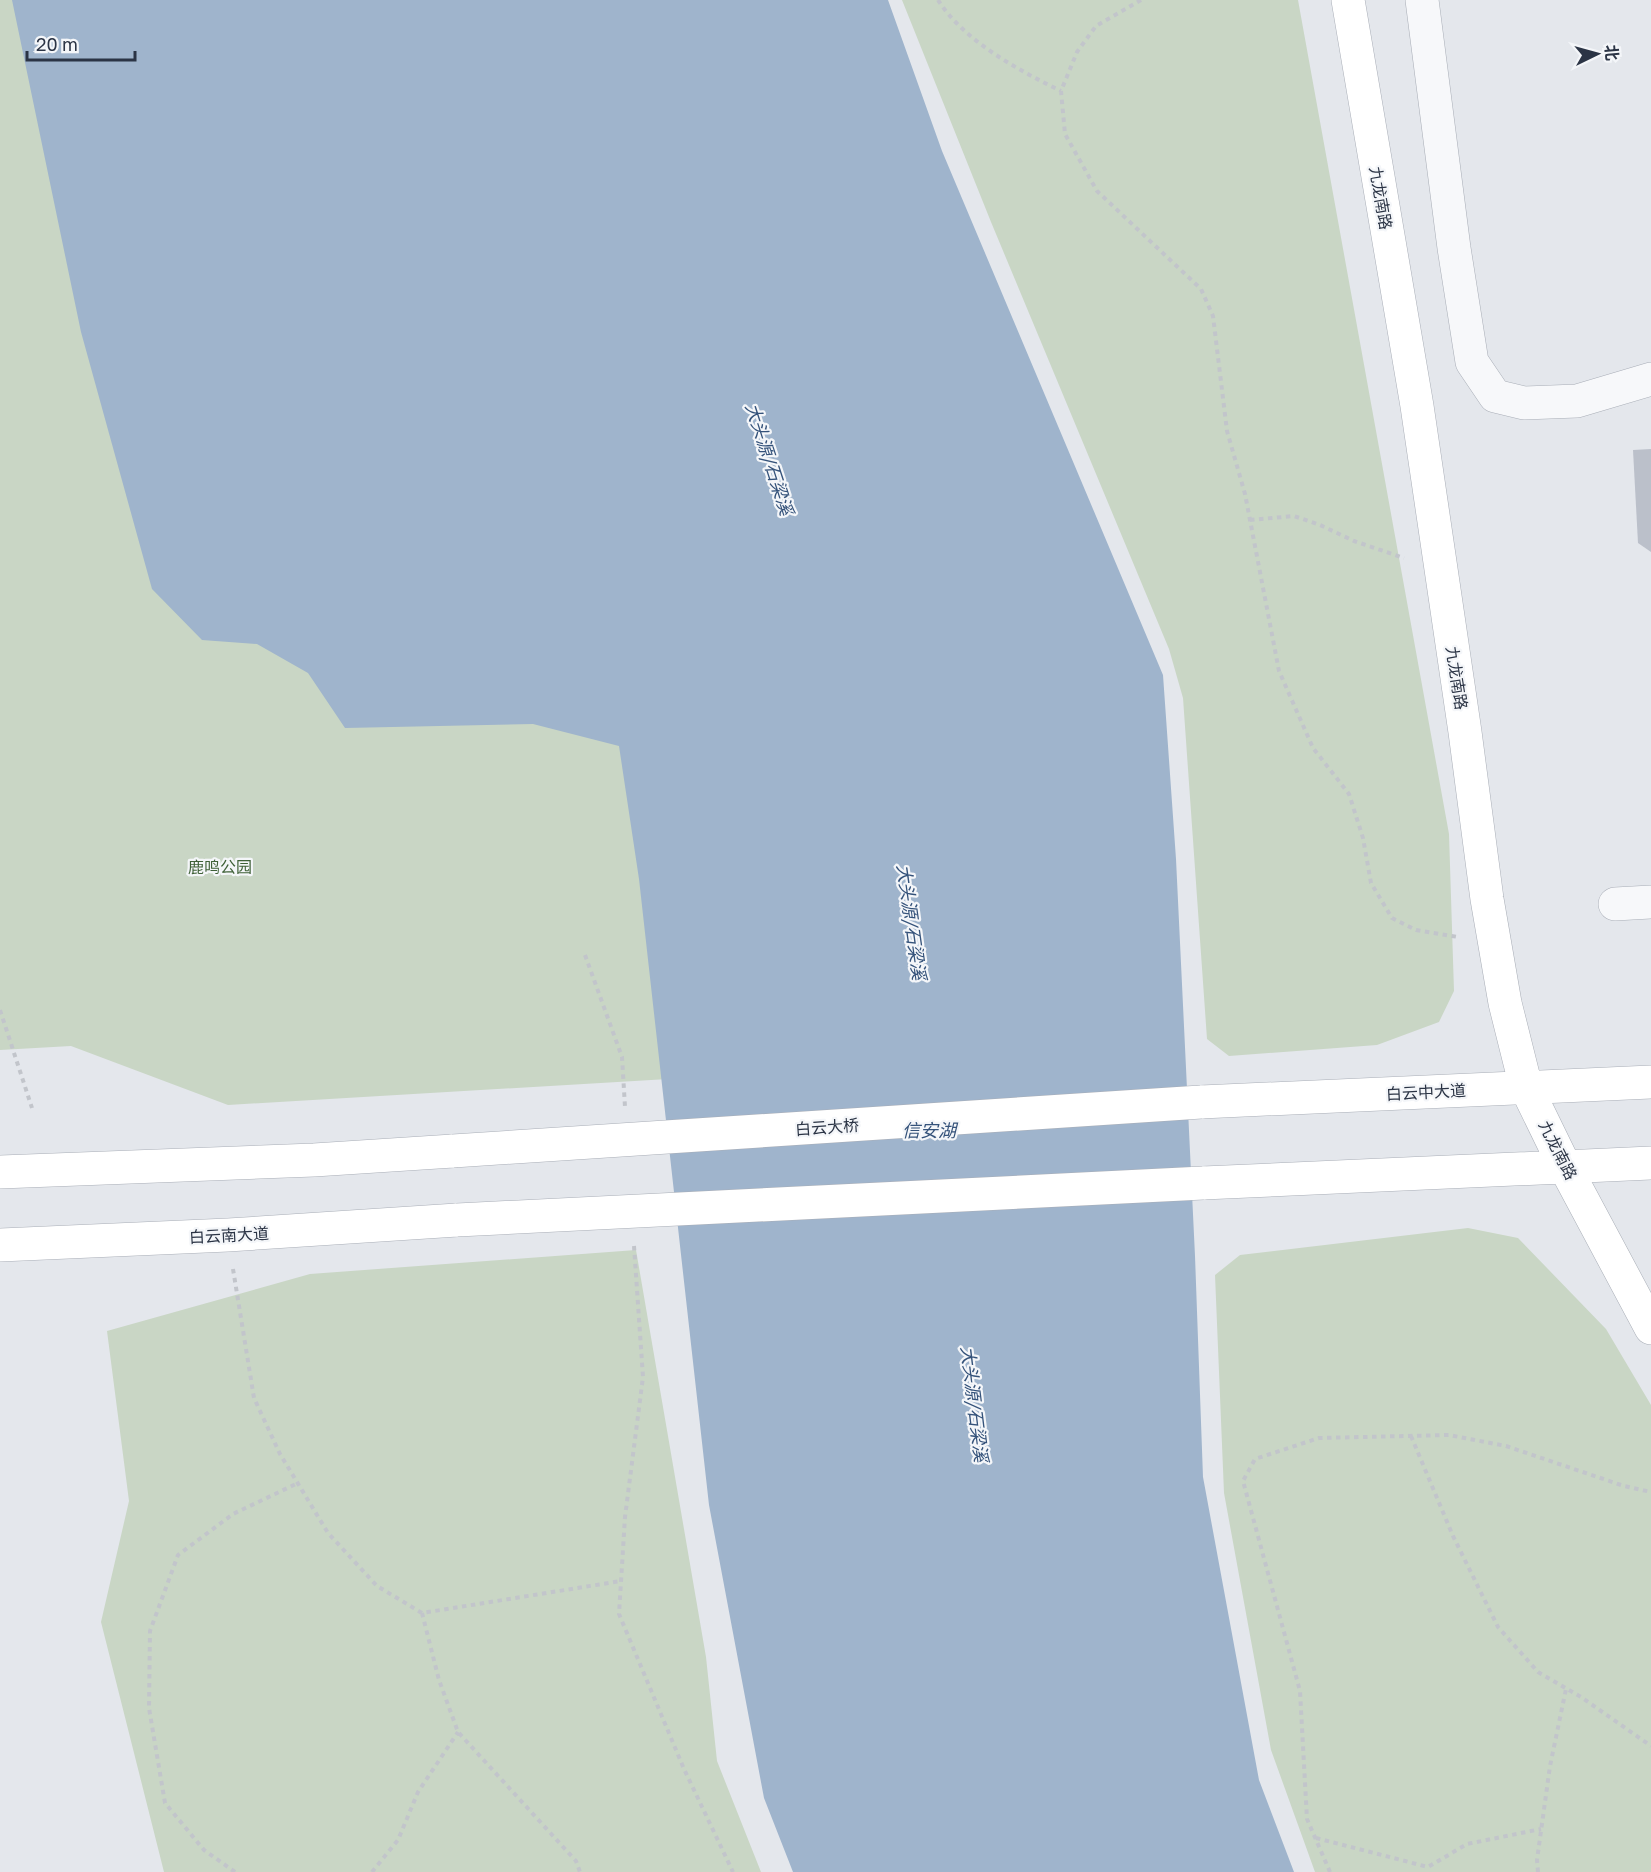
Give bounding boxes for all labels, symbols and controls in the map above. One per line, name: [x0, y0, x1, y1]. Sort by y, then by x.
scale bar: [27, 24, 135, 62]
north arrow: [1567, 24, 1627, 84]
text: 20 m: [36, 33, 78, 55]
text: 北: [1601, 44, 1623, 62]
street label: 九龙南路: [1366, 165, 1396, 231]
water label: 大头源/石梁溪: [742, 400, 799, 520]
street label: 九龙南路: [1442, 645, 1472, 711]
park label: 鹿鸣公园: [188, 857, 252, 877]
water label: 大头源/石梁溪: [893, 863, 931, 983]
street label: 白云中大道: [1386, 1080, 1466, 1104]
street label: 白云大桥: [794, 1115, 860, 1139]
street label: 九龙南路: [1535, 1117, 1581, 1183]
water label: 信安湖: [902, 1119, 959, 1141]
street label: 白云南大道: [189, 1223, 269, 1247]
water label: 大头源/石梁溪: [957, 1345, 993, 1465]

